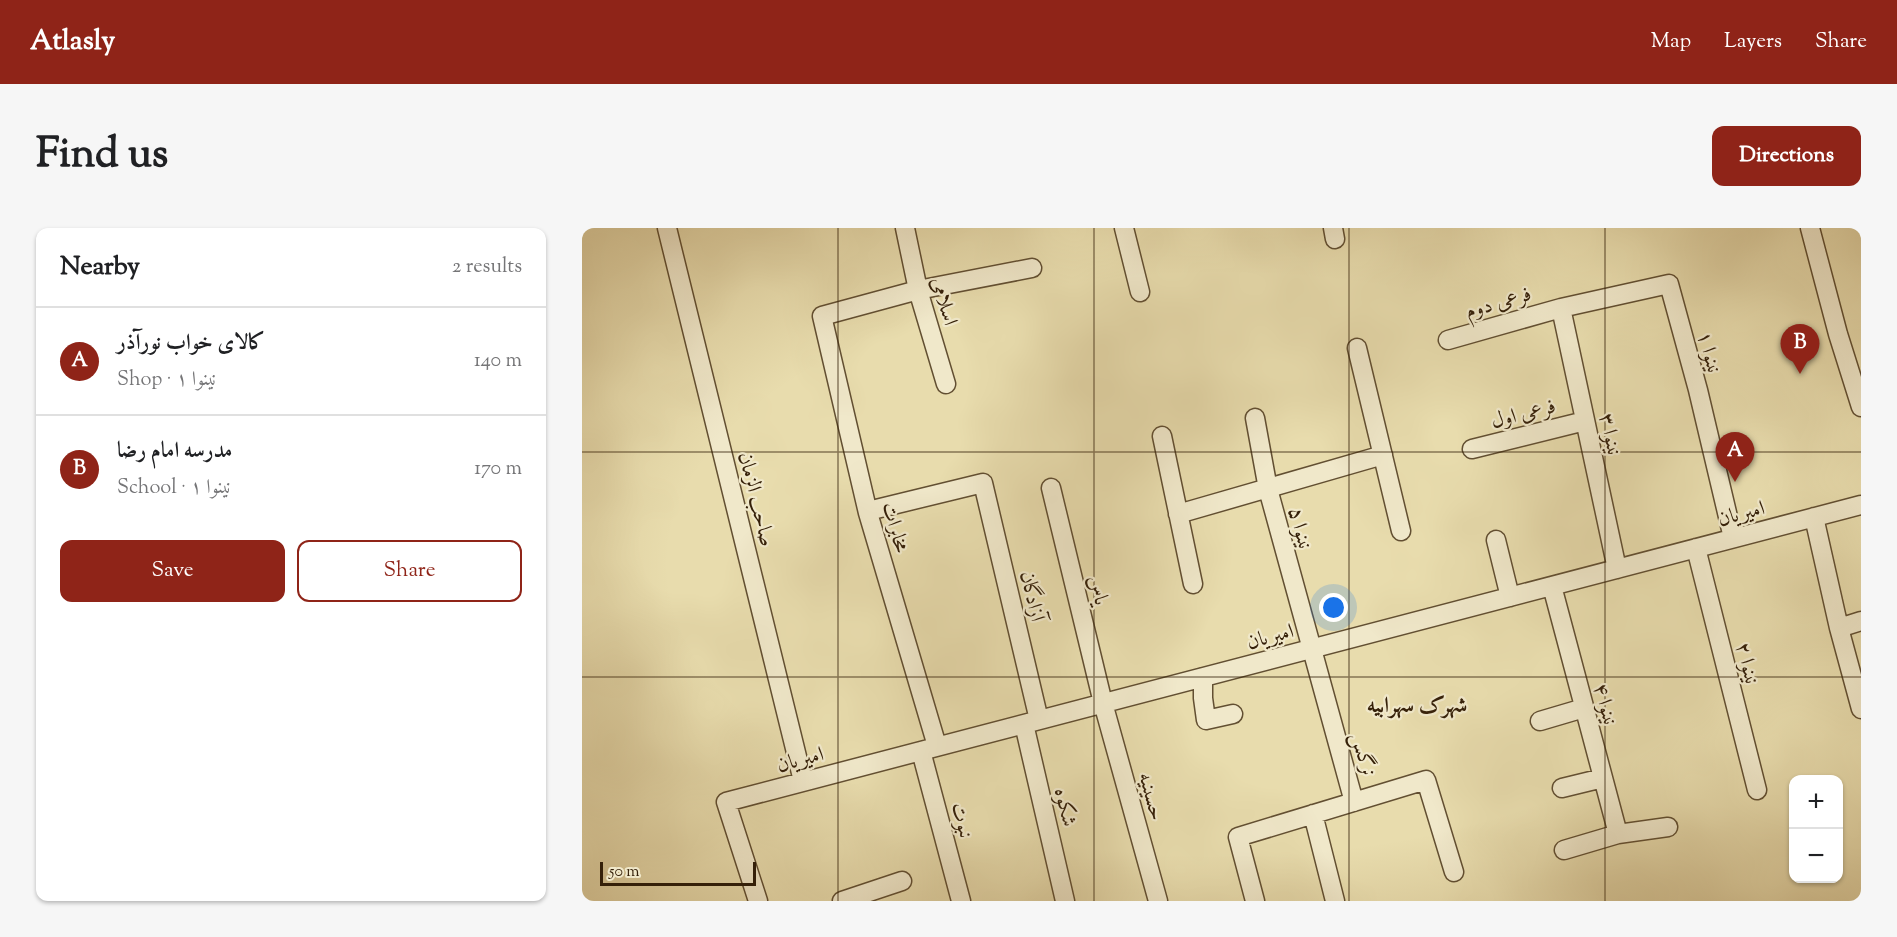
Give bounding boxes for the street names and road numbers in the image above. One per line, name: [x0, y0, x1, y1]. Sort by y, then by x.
street label: اسلامی: [922, 274, 964, 329]
street label: فرعی دوم: [1462, 280, 1536, 329]
street label: نینوا ۱: [1688, 328, 1728, 377]
street label: فرعی اول: [1488, 392, 1559, 437]
street label: نینوا ۳: [1590, 411, 1628, 458]
street label: صاحب الزمان: [729, 449, 781, 550]
street label: امیریان: [1715, 494, 1768, 536]
street label: مخابرات: [873, 499, 916, 557]
street label: نینوا ۵: [1279, 504, 1319, 553]
street label: آزادگان: [1011, 568, 1052, 627]
street label: یاس: [1079, 572, 1115, 609]
street label: امیریان: [1244, 617, 1297, 659]
street label: نینوا ۲: [1726, 639, 1766, 688]
street label: نینوا ۴: [1584, 680, 1624, 729]
street label: نرگس: [1341, 729, 1383, 780]
street label: امیریان: [774, 740, 827, 782]
street label: حسینیه: [1129, 769, 1171, 824]
street label: شکوه: [1045, 785, 1083, 830]
street label: نبوت: [942, 799, 980, 842]

